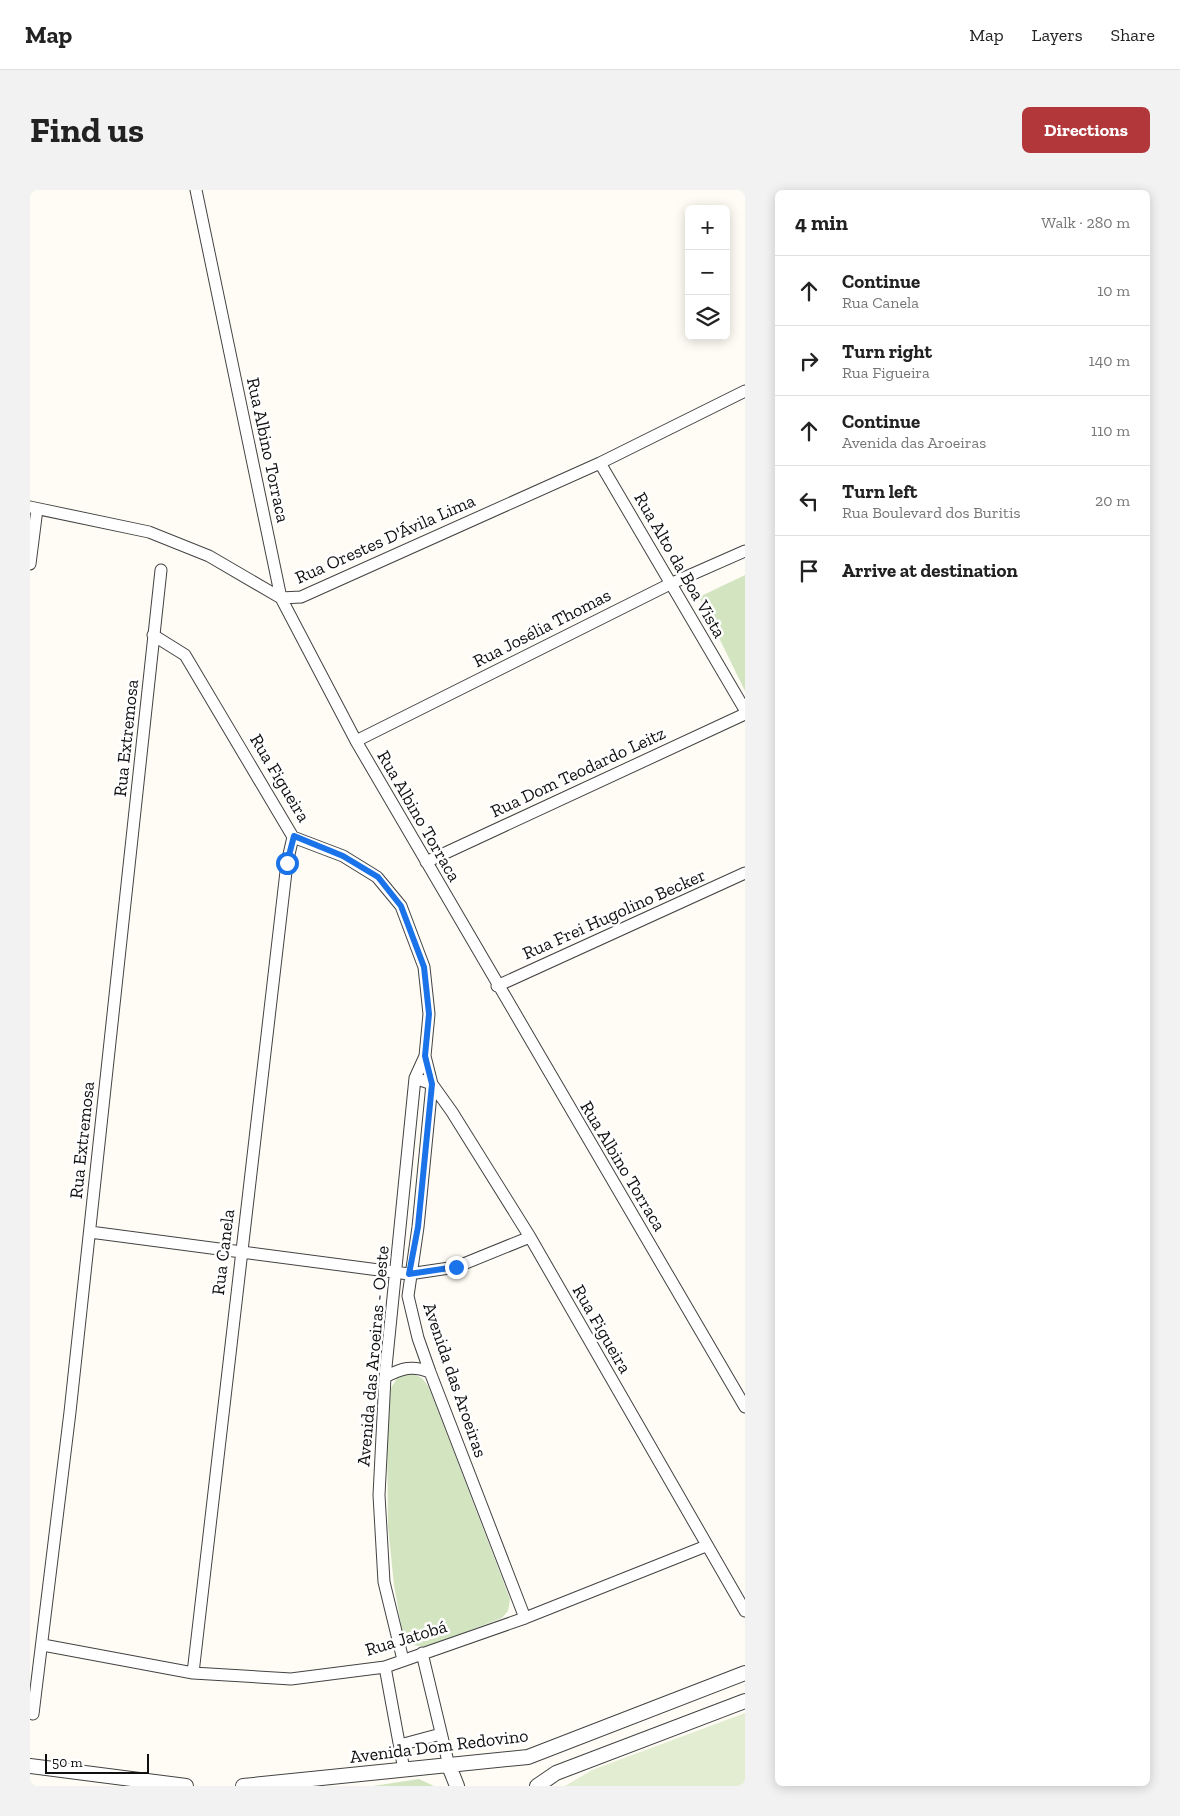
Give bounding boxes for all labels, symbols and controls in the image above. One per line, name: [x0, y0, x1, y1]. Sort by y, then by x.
text: Map: [25, 20, 72, 49]
text: Map: [969, 24, 1004, 46]
text: Layers: [1032, 24, 1083, 46]
text: Share: [1111, 24, 1155, 46]
button: Directions: [1022, 107, 1150, 153]
text: Find us: [30, 109, 144, 151]
map controls: [685, 205, 730, 340]
button: +: [685, 205, 730, 250]
text: 4 min: [795, 210, 848, 235]
text: Walk · 280 m: [1041, 213, 1130, 232]
button: −: [685, 250, 730, 295]
text: Continue: [842, 270, 920, 293]
icon: ahead: [795, 277, 823, 305]
text: 10 m: [1097, 281, 1130, 300]
text: Rua Canela: [842, 293, 919, 312]
button: layers: [685, 295, 730, 340]
text: Turn right: [842, 340, 932, 363]
icon: right: [795, 347, 823, 375]
text: 140 m: [1089, 351, 1130, 370]
text: Rua Figueira: [842, 363, 930, 382]
street label: Rua Albino Torraca: [242, 375, 294, 525]
text: Continue: [842, 410, 920, 433]
icon: ahead: [795, 417, 823, 445]
text: 110 m: [1091, 421, 1130, 440]
text: Avenida das Aroeiras: [842, 433, 986, 452]
text: Turn left: [842, 480, 917, 503]
icon: left: [795, 487, 823, 515]
street label: Rua Alto da Boa Vista: [629, 488, 731, 642]
street label: Rua Orestes D'Ávila Lima: [292, 489, 479, 589]
text: 20 m: [1095, 491, 1130, 510]
text: Rua Boulevard dos Buritis: [842, 503, 1020, 522]
icon: arrive: [795, 557, 823, 585]
text: Arrive at destination: [842, 559, 1018, 582]
street label: Rua Josélia Thomas: [469, 584, 615, 672]
street label: Rua Extremosa: [109, 678, 143, 798]
street label: Rua Dom Teodardo Leitz: [487, 722, 669, 822]
street label: Rua Figueira: [245, 730, 315, 826]
street label: Rua Albino Torraca: [372, 746, 466, 886]
route start: [276, 852, 299, 875]
street label: Rua Frei Hugolino Becker: [519, 864, 709, 964]
street label: Rua Extremosa: [65, 1080, 99, 1200]
street label: Rua Albino Torraca: [575, 1097, 671, 1235]
street label: Rua Canela: [207, 1207, 239, 1296]
street label: Avenida das Aroeiras - Oeste: [352, 1245, 394, 1467]
route end: [445, 1256, 468, 1279]
street label: Rua Figueira: [568, 1281, 636, 1378]
street label: Avenida das Aroeiras: [418, 1300, 492, 1460]
street label: Rua Jatobá: [362, 1615, 450, 1661]
street label: Avenida Dom Redovino: [349, 1724, 529, 1768]
scale bar: [45, 1751, 149, 1774]
text: 50 m: [52, 1754, 83, 1771]

